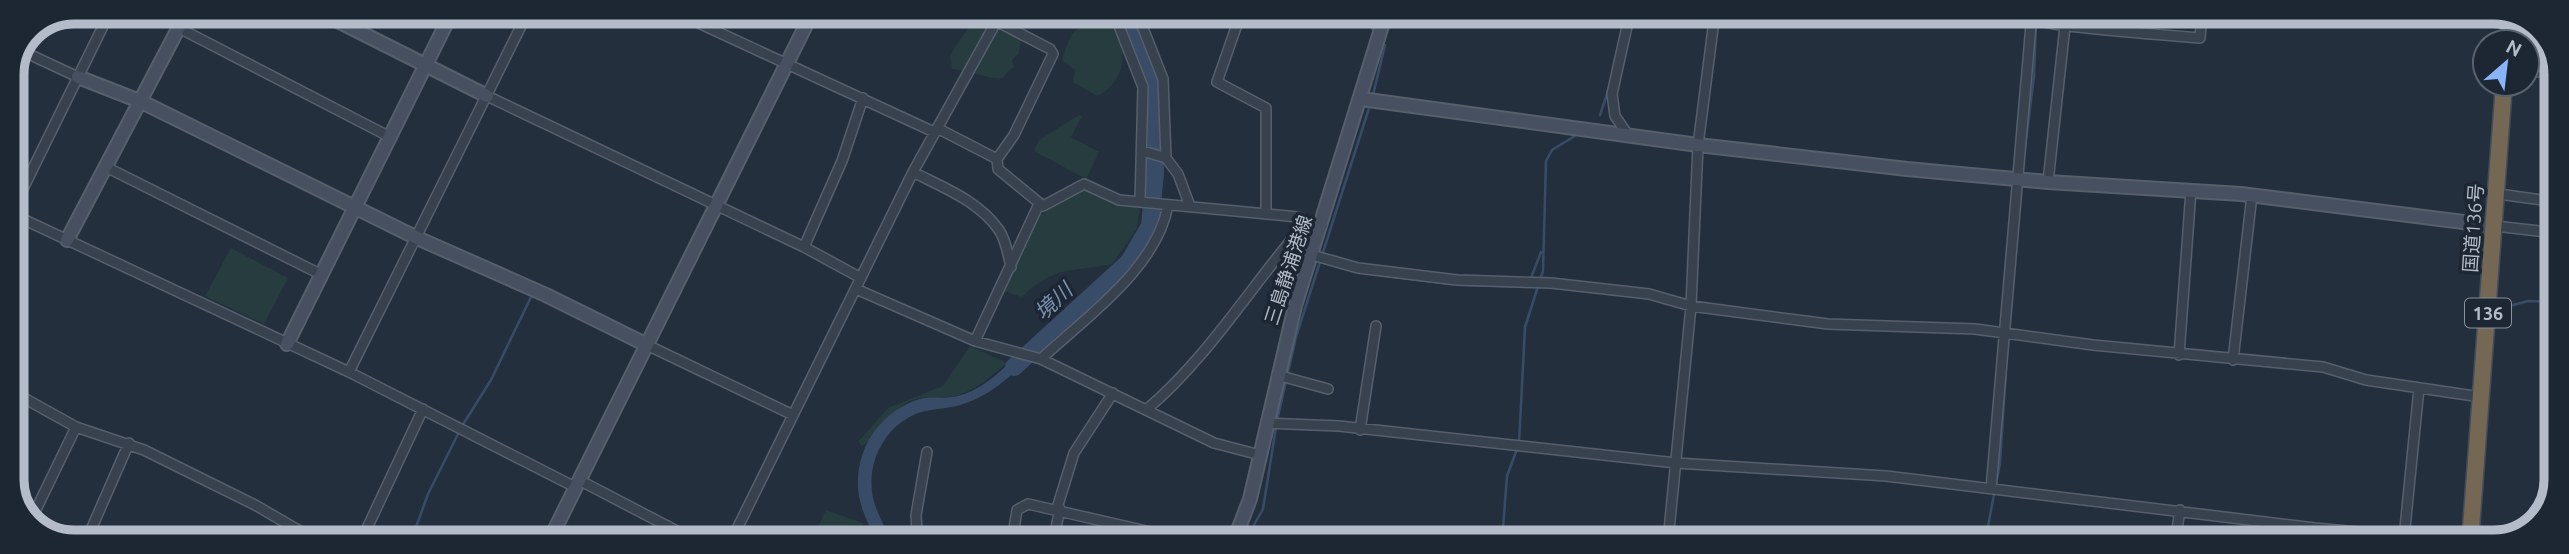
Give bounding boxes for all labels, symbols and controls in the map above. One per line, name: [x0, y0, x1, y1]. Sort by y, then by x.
north arrow: [2471, 28, 2541, 98]
text: N: [2503, 35, 2525, 61]
street label: 国道136号: [2459, 183, 2487, 273]
street label: 三島静浦港線: [1260, 212, 1316, 328]
water label: 境川: [1029, 277, 1078, 324]
road number: 136: [2465, 298, 2511, 328]

